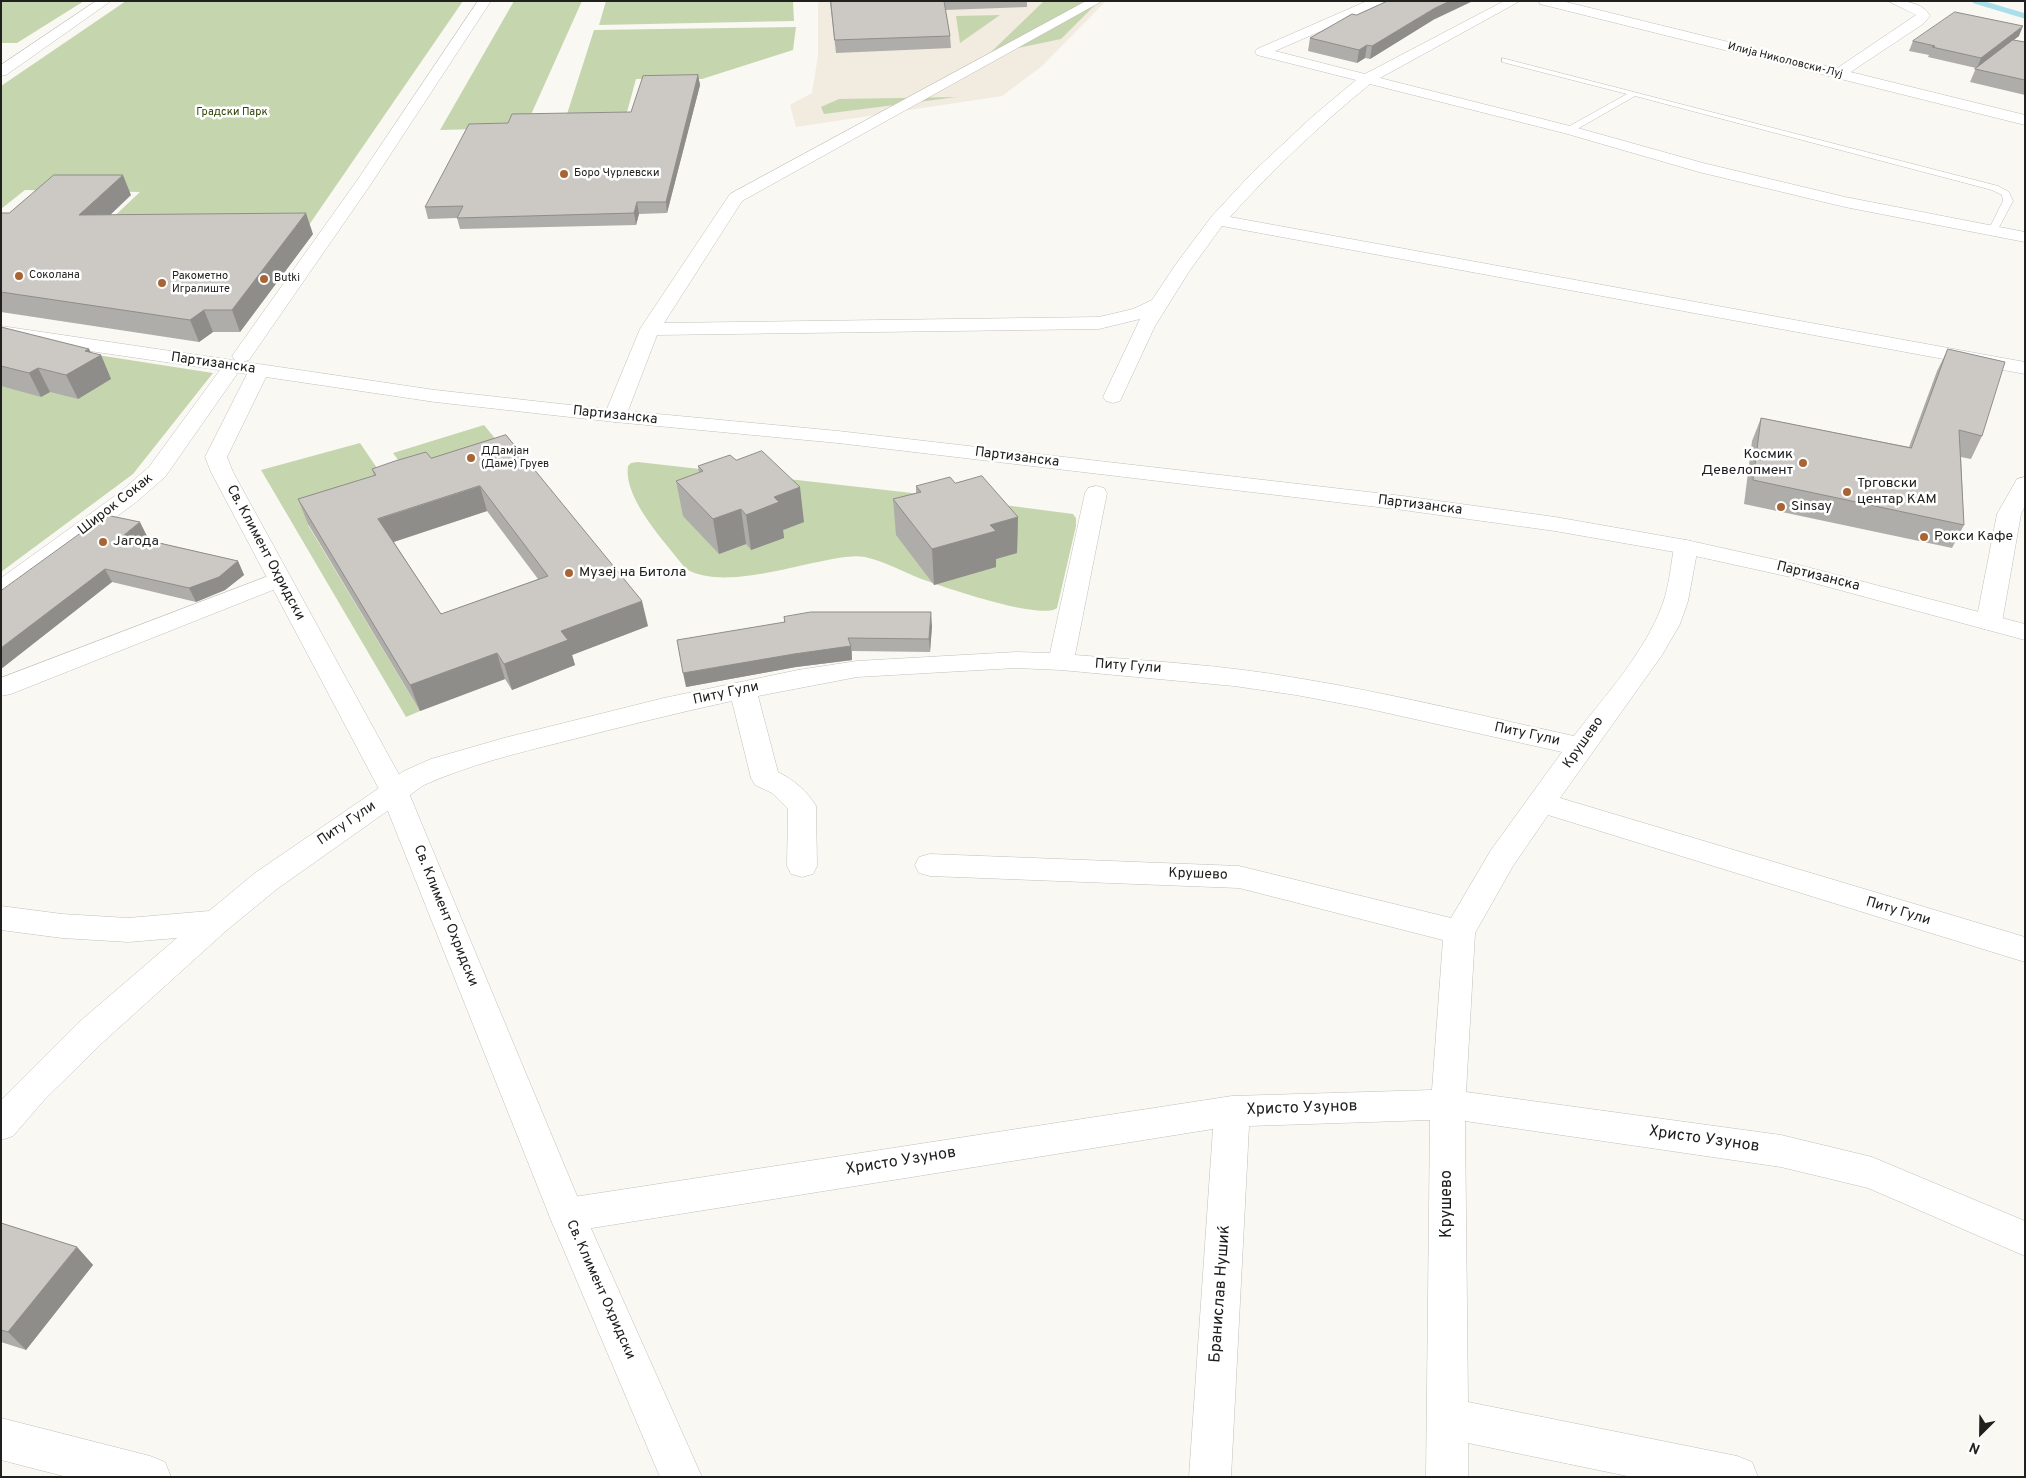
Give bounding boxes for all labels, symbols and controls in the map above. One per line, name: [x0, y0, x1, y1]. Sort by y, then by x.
street label: Илија Николовски-Луј: [1726, 40, 1844, 82]
park label: Градски Парк: [196, 106, 268, 120]
place label: Боро Чурлевски: [574, 167, 659, 181]
marker: Боро Чурлевски: [558, 168, 570, 180]
place label: Соколана: [29, 269, 80, 283]
marker: Соколана: [13, 270, 25, 282]
place label: Ракометно Игралиште: [172, 270, 230, 296]
place label: Butki: [274, 272, 300, 286]
marker: Butki: [258, 273, 270, 285]
marker: Ракометно Игралиште: [156, 277, 168, 289]
street label: Партизанска: [170, 350, 256, 378]
street label: Партизанска: [572, 403, 658, 429]
street label: Партизанска: [974, 444, 1060, 472]
place label: ДДамјан (Даме) Груев: [481, 445, 549, 471]
place label: Космик Девелопмент: [1701, 447, 1793, 480]
marker: ДДамјан (Даме) Груев: [465, 452, 477, 464]
marker: Космик Девелопмент: [1797, 457, 1809, 469]
street label: Широк Сокак: [75, 470, 157, 540]
place label: Трговски центар КАМ: [1857, 476, 1937, 508]
street label: Св. Климент Охридски: [222, 482, 308, 624]
marker: Трговски центар КАМ: [1841, 486, 1853, 498]
street label: Партизанска: [1377, 492, 1463, 520]
place label: Sinsay: [1791, 499, 1832, 515]
marker: Sinsay: [1775, 501, 1787, 513]
place label: Рокси Кафе: [1934, 529, 2013, 545]
marker: Рокси Кафе: [1918, 531, 1930, 543]
place label: Јагода: [113, 534, 159, 550]
marker: Јагода: [97, 536, 109, 548]
street label: Партизанска: [1775, 559, 1861, 595]
place label: Музеј на Битола: [579, 565, 686, 581]
marker: Музеј на Битола: [563, 567, 575, 579]
street label: Питу Гули: [1094, 656, 1162, 678]
street label: Питу Гули: [692, 679, 760, 709]
street label: Крушево: [1560, 714, 1608, 772]
street label: Питу Гули: [1493, 720, 1561, 750]
street label: Питу Гули: [315, 798, 379, 850]
street label: Св. Климент Охридски: [409, 843, 481, 989]
street label: Крушево: [1168, 866, 1228, 884]
street label: Питу Гули: [1864, 894, 1932, 930]
street label: Христо Узунов: [1246, 1097, 1358, 1121]
street label: Христо Узунов: [1648, 1123, 1760, 1157]
street label: Христо Узунов: [844, 1144, 958, 1180]
street label: Крушево: [1438, 1170, 1458, 1238]
street label: Св. Климент Охридски: [562, 1218, 638, 1362]
street label: Бранислав Нушиќ: [1207, 1225, 1235, 1363]
north arrow: [1956, 1408, 2006, 1458]
text: N: [1967, 1437, 1983, 1457]

